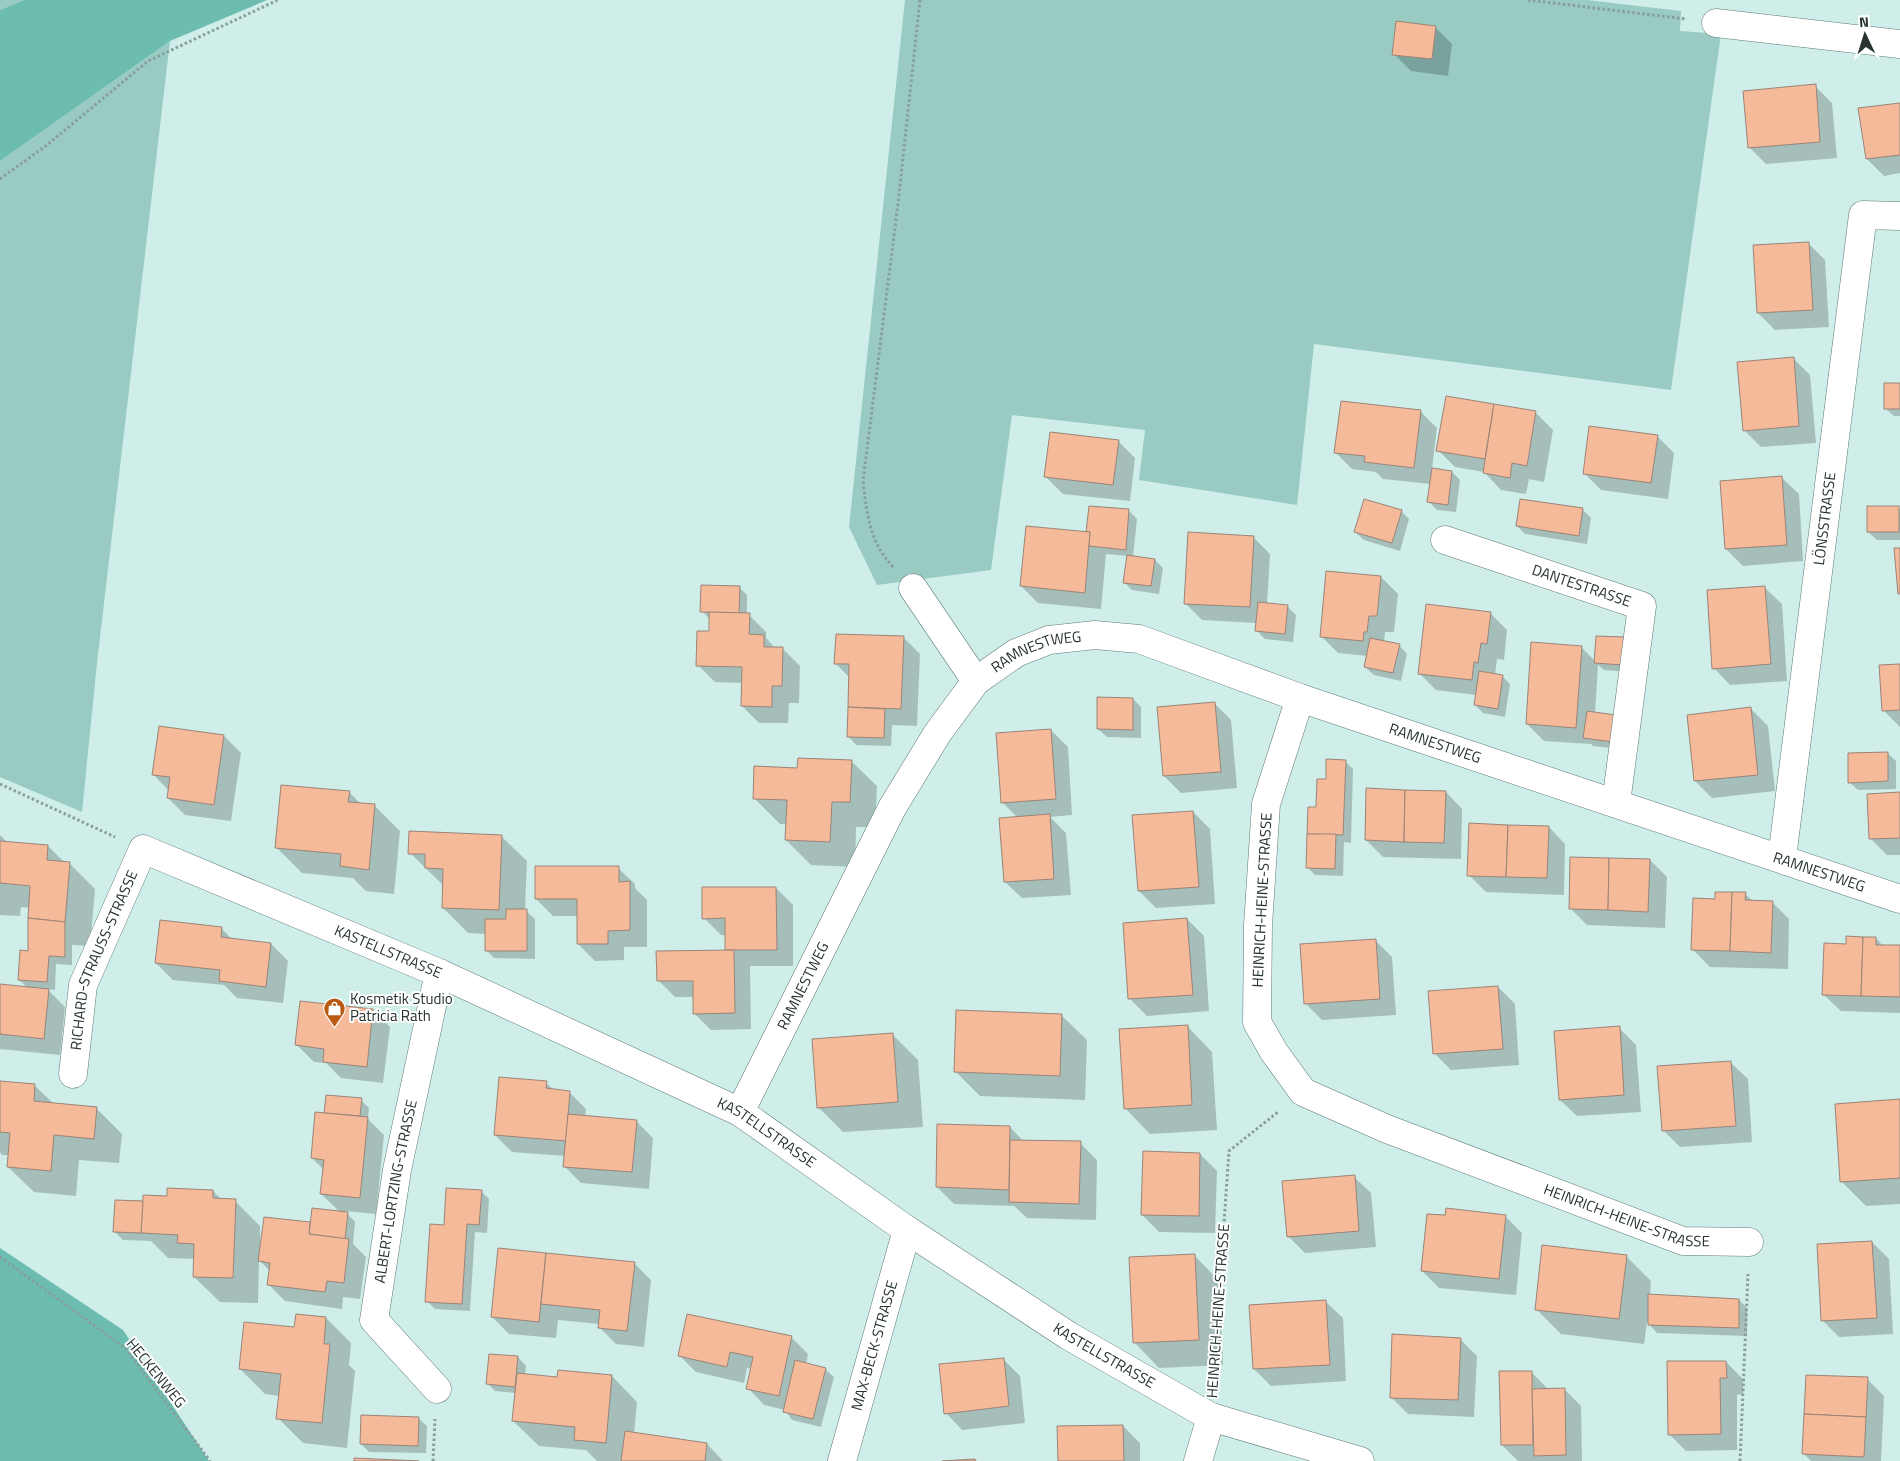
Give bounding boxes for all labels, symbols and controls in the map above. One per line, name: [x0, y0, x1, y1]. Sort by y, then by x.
north arrow: [1840, 10, 1890, 60]
text: N: [1858, 11, 1870, 32]
street label: LÖNSSTRASSE: [1807, 471, 1842, 567]
street label: DANTESTRASSE: [1529, 558, 1634, 613]
street label: RAMNESTWEG: [986, 625, 1082, 678]
street label: RAMNESTWEG: [1386, 717, 1484, 769]
street label: HEINRICH-HEINE-STRASSE: [1245, 812, 1278, 988]
street label: RAMNESTWEG: [1770, 845, 1868, 898]
street label: RICHARD-STRAUSS-STRASSE: [64, 866, 143, 1051]
street label: KASTELLSTRASSE: [331, 918, 446, 984]
street label: RAMNESTWEG: [771, 938, 834, 1034]
place label: Kosmetik Studio Patricia Rath: [350, 987, 453, 1027]
shop icon: Kosmetik Studio Patricia Rath: [322, 996, 346, 1027]
street label: KASTELLSTRASSE: [714, 1091, 821, 1173]
street label: ALBERT-LORTZING-STRASSE: [368, 1097, 423, 1285]
street label: HEINRICH-HEINE-STRASSE: [1540, 1177, 1710, 1252]
street label: HEINRICH-HEINE-STRASSE: [1200, 1223, 1235, 1399]
street label: MAX-BECK-STRASSE: [845, 1278, 903, 1413]
street label: KASTELLSTRASSE: [1049, 1317, 1160, 1394]
street label: HECKENWEG: [121, 1333, 192, 1413]

